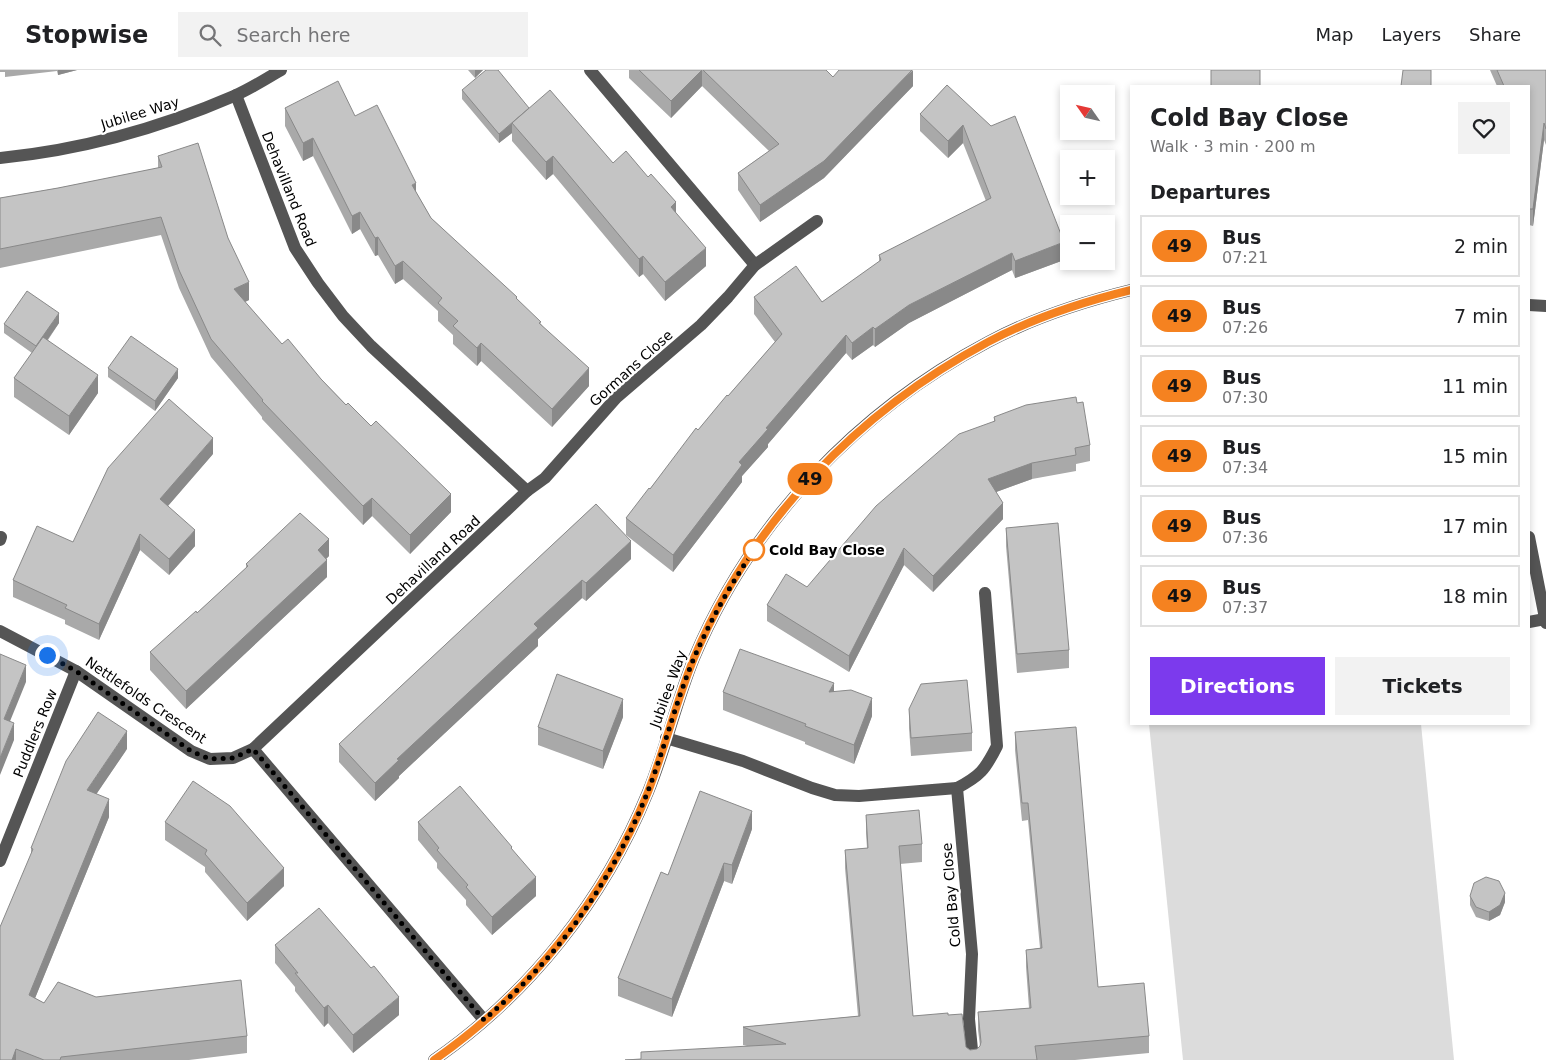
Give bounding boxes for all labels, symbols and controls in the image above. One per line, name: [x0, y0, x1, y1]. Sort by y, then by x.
search box: [178, 12, 528, 57]
text: Stopwise: [25, 21, 148, 49]
icon: search: [196, 21, 224, 49]
text: Search here: [236, 24, 351, 46]
text: Map: [1315, 24, 1353, 45]
text: Layers: [1381, 24, 1441, 45]
text: Share: [1469, 24, 1521, 45]
north arrow: [1060, 85, 1115, 140]
map controls: [1060, 85, 1115, 270]
street label: Jubilee Way: [98, 93, 181, 133]
button: heart: [1458, 102, 1510, 154]
text: Cold Bay Close: [1150, 104, 1349, 132]
street label: Dehavilland Road: [259, 129, 319, 249]
text: Walk · 3 min · 200 m: [1150, 137, 1315, 156]
button: +: [1060, 150, 1115, 205]
text: Departures: [1150, 181, 1271, 203]
button: −: [1060, 215, 1115, 270]
text: Bus: [1222, 226, 1261, 248]
text: 49: [1167, 235, 1192, 256]
text: 2 min: [1454, 235, 1508, 257]
text: 07:21: [1222, 248, 1268, 267]
text: Bus: [1222, 296, 1261, 318]
text: 49: [1167, 305, 1192, 326]
text: 7 min: [1454, 305, 1508, 327]
text: 07:26: [1222, 318, 1268, 337]
street label: Gormans Close: [586, 327, 676, 409]
text: Bus: [1222, 366, 1261, 388]
text: 49: [1167, 375, 1192, 396]
text: 11 min: [1442, 375, 1508, 397]
text: 07:30: [1222, 388, 1268, 407]
text: Bus: [1222, 436, 1261, 458]
text: 49: [1167, 445, 1192, 466]
text: 15 min: [1442, 445, 1508, 467]
text: 07:34: [1222, 458, 1268, 477]
line badge: 49: [788, 463, 832, 495]
text: 49: [797, 468, 823, 489]
text: Bus: [1222, 506, 1261, 528]
street label: Dehavilland Road: [383, 512, 483, 608]
text: 49: [1167, 515, 1192, 536]
text: 17 min: [1442, 515, 1508, 537]
text: 07:36: [1222, 528, 1268, 547]
marker: Cold Bay Close: [743, 539, 765, 561]
place label: Cold Bay Close: [769, 542, 885, 558]
text: Bus: [1222, 576, 1261, 598]
text: 49: [1167, 585, 1192, 606]
text: 18 min: [1442, 585, 1508, 607]
text: 07:37: [1222, 598, 1268, 617]
your location: [35, 643, 60, 668]
street label: Jubilee Way: [646, 648, 689, 731]
street label: Nettlefolds Crescent: [83, 654, 210, 747]
button: Directions: [1150, 657, 1325, 715]
button: Tickets: [1335, 657, 1510, 715]
street label: Puddlers Row: [10, 686, 60, 780]
street label: Cold Bay Close: [938, 842, 964, 948]

